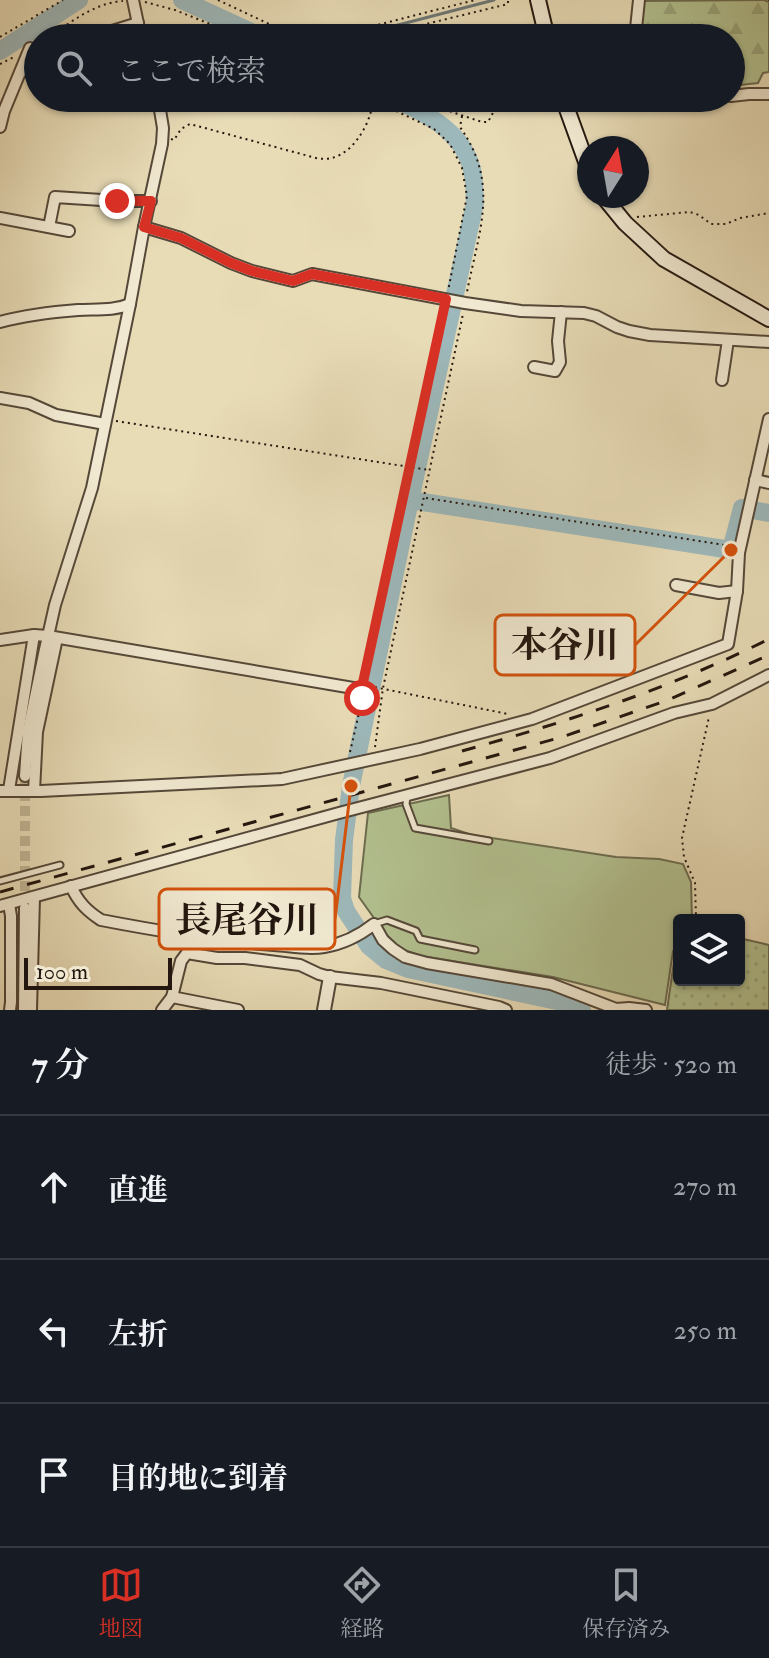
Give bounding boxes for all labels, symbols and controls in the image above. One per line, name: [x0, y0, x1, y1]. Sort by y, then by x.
search box: [24, 24, 745, 112]
icon: search: [52, 46, 96, 90]
text: ここで検索: [116, 53, 266, 90]
north arrow: [577, 136, 649, 208]
route end: [99, 183, 135, 219]
callout: 本谷川: [495, 615, 635, 675]
text: 本谷川: [511, 623, 619, 668]
route start: [344, 680, 380, 716]
callout: 長尾谷川: [159, 889, 335, 949]
text: 長尾谷川: [175, 898, 319, 943]
map controls: [673, 914, 745, 986]
button: layers: [673, 914, 745, 986]
scale bar: [24, 954, 172, 990]
text: 100 m: [36, 958, 88, 986]
text: 7 分: [32, 1044, 89, 1087]
text: 徒歩 · 520 m: [605, 1049, 737, 1081]
icon: ahead: [32, 1165, 76, 1209]
text: 270 m: [673, 1171, 737, 1203]
text: 直進: [108, 1172, 168, 1209]
icon: left: [32, 1309, 76, 1353]
text: 250 m: [674, 1315, 737, 1347]
text: 左折: [108, 1316, 168, 1353]
icon: arrive: [32, 1453, 76, 1497]
text: 目的地に到着: [108, 1460, 288, 1497]
tab: 地図: [99, 1563, 143, 1643]
tab: 経路: [340, 1563, 384, 1643]
tab: 保存済み: [582, 1563, 670, 1643]

